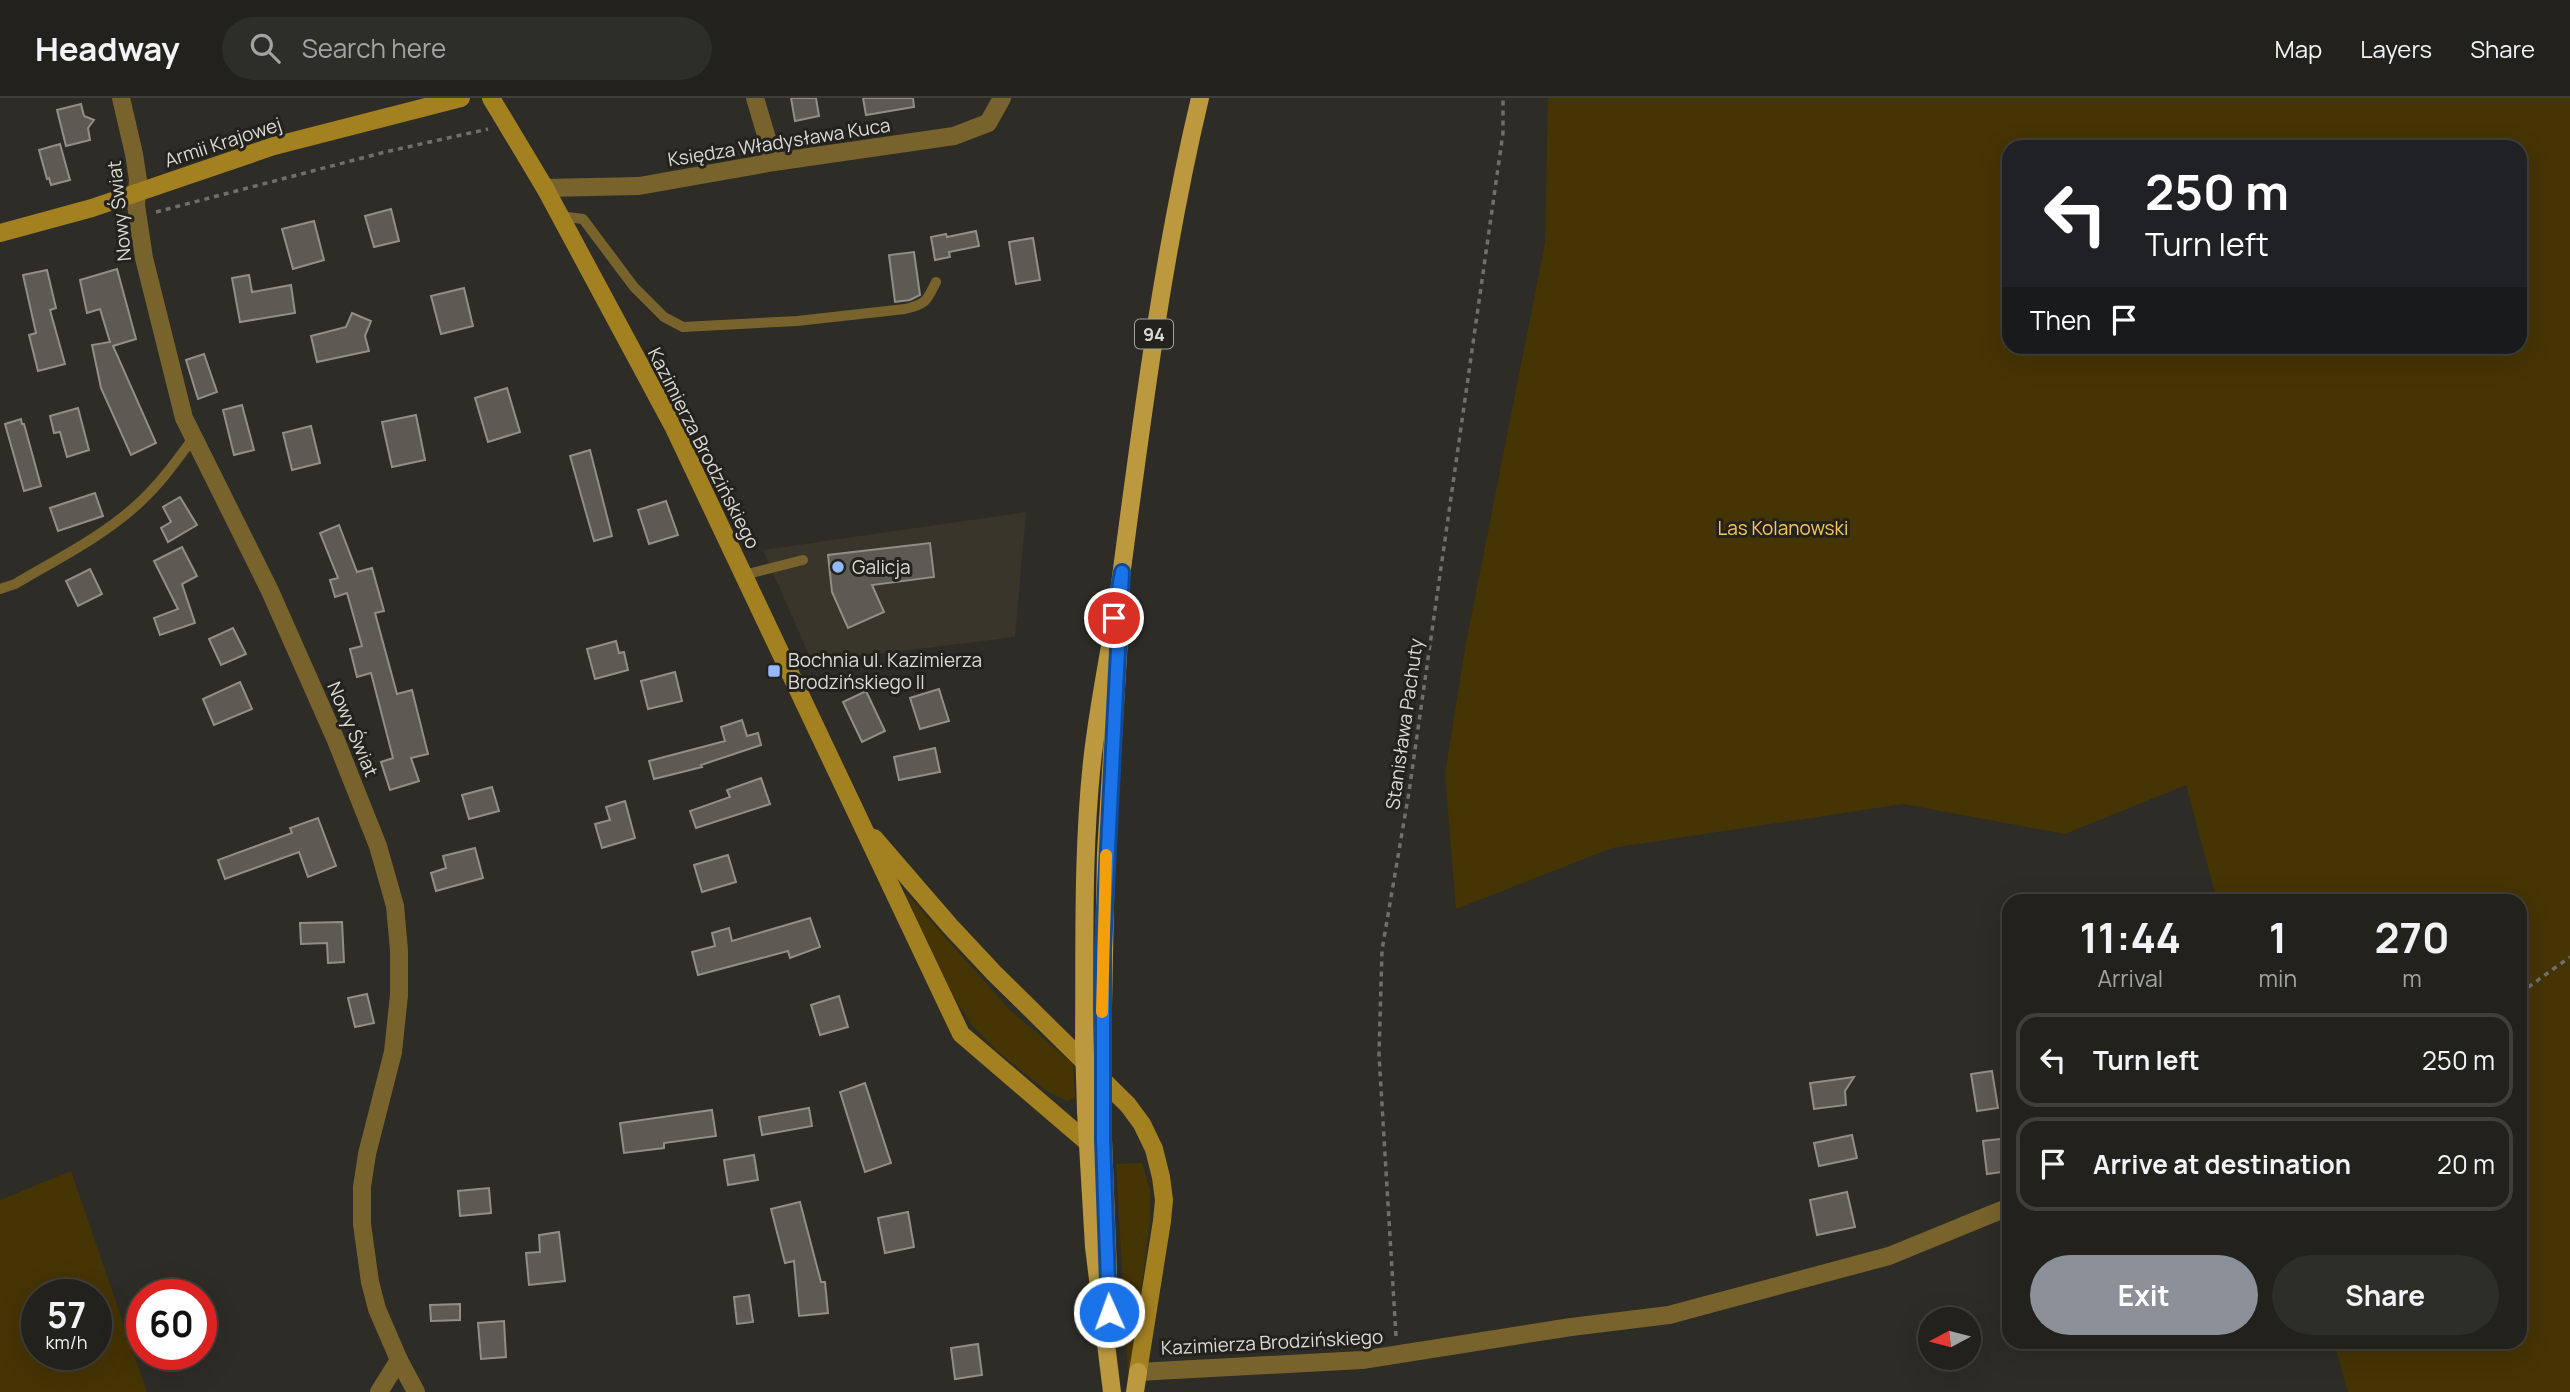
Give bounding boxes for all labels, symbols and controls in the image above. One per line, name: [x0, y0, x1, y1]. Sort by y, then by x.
search box: [222, 17, 712, 80]
text: Headway: [35, 26, 180, 71]
icon: search: [246, 29, 284, 67]
text: Search here: [302, 30, 446, 66]
text: Map: [2275, 32, 2322, 65]
text: Layers: [2360, 32, 2432, 65]
text: Share: [2470, 32, 2535, 65]
street label: Armii Krajowej: [161, 111, 285, 173]
street label: Księdza Władysława Kuca: [666, 112, 892, 172]
text: 250 m: [2145, 158, 2289, 225]
street label: Nowy Świat: [101, 159, 137, 263]
icon: left: [2030, 168, 2121, 259]
text: Turn left: [2145, 222, 2269, 266]
icon: arrive: [2105, 301, 2143, 339]
text: Then: [2030, 302, 2091, 338]
road number: 94: [1135, 320, 1173, 348]
street label: Kazimierza Brodzińskiego: [642, 343, 766, 553]
park label: Las Kolanowski: [1718, 515, 1848, 541]
place label: Galicja: [852, 554, 911, 580]
marker: Galicja: [830, 559, 846, 575]
pin: [1084, 588, 1144, 648]
icon: arrive: [1095, 599, 1133, 637]
street label: Stanisława Pachuty: [1379, 637, 1429, 811]
place label: Bochnia ul. Kazimierza Brodzińskiego II: [788, 647, 982, 695]
marker: Bochnia ul. Kazimierza Brodzińskiego II: [766, 663, 782, 679]
street label: Nowy Świat: [321, 677, 385, 781]
text: 11:44: [2079, 908, 2181, 966]
text: 1: [2269, 908, 2287, 966]
text: 270: [2375, 908, 2450, 966]
text: Arrival: [2097, 962, 2163, 994]
text: min: [2259, 962, 2297, 994]
text: m: [2402, 962, 2422, 994]
icon: left: [2034, 1041, 2072, 1079]
text: Turn left: [2093, 1042, 2200, 1078]
text: 250 m: [2422, 1042, 2495, 1078]
icon: arrive: [2034, 1145, 2072, 1183]
text: Arrive at destination: [2093, 1146, 2351, 1182]
text: 20 m: [2437, 1146, 2495, 1182]
button: Exit: [2030, 1255, 2258, 1335]
button: Share: [2272, 1255, 2499, 1335]
position arrow: [1072, 1275, 1146, 1349]
speed limit sign: 60: [126, 1279, 217, 1370]
text: 57: [47, 1291, 86, 1339]
north arrow: [1918, 1307, 1981, 1370]
map controls: [1918, 1307, 1981, 1370]
street label: Kazimierza Brodzińskiego: [1160, 1323, 1384, 1361]
text: km/h: [46, 1330, 87, 1354]

